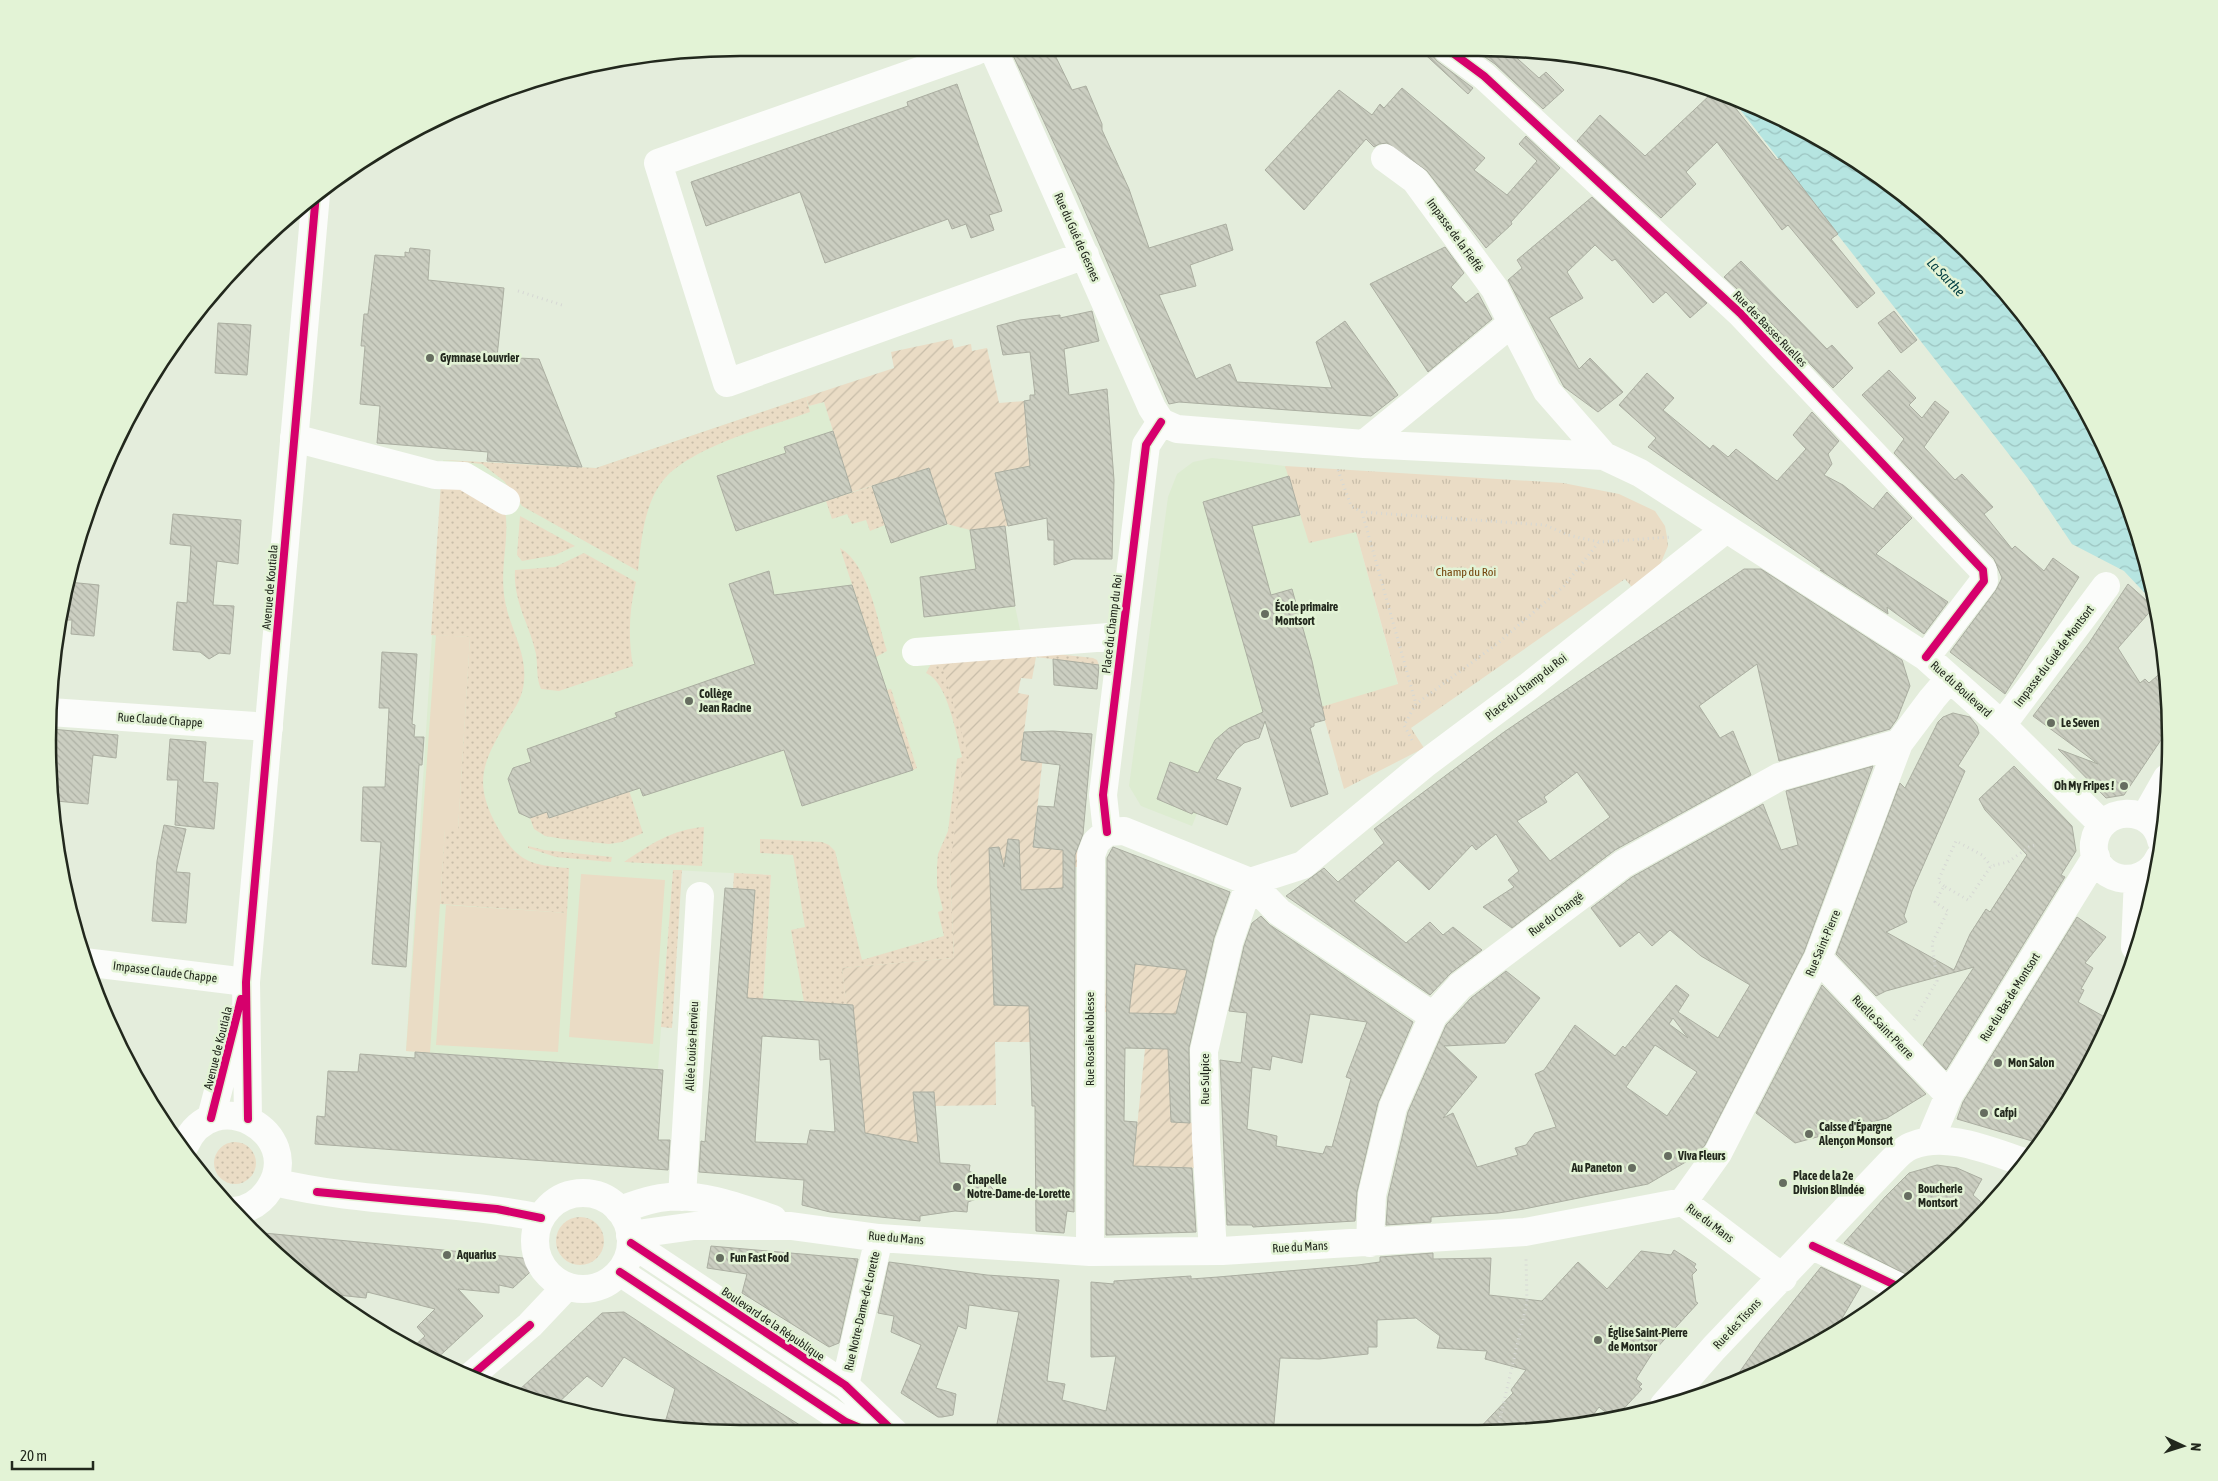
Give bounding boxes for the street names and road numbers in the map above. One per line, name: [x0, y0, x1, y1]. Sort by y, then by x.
street label: Rue du Gué de Gesnes: [1051, 190, 1103, 284]
street label: Impasse de la Fieffé: [1424, 196, 1486, 274]
street label: Rue des Basses Ruelles: [1730, 288, 1810, 370]
street label: Avenue de Koutiala: [259, 544, 281, 630]
street label: Place du Champ du Roi: [1099, 574, 1125, 674]
street label: Impasse du Gué de Montsort: [2011, 602, 2097, 709]
street label: Place du Champ du Roi: [1482, 651, 1570, 723]
street label: Rue du Boulevard: [1928, 658, 1994, 720]
street label: Rue Claude Chappe: [117, 710, 203, 730]
street label: Rue du Changé: [1526, 889, 1586, 939]
street label: Rue Saint-Pierre: [1803, 908, 1843, 978]
street label: Rue du Bas de Montsort: [1977, 950, 2043, 1044]
street label: Impasse Claude Chappe: [112, 959, 218, 985]
street label: Rue Rosalie Noblesse: [1083, 992, 1097, 1086]
street label: Ruelle Saint-Pierre: [1849, 992, 1917, 1062]
street label: Allée Louise Hervieu: [683, 1001, 701, 1091]
street label: Avenue de Koutiala: [201, 1005, 235, 1091]
street label: Rue Sulpice: [1198, 1053, 1212, 1105]
street label: Rue du Mans: [1684, 1201, 1736, 1245]
street label: Rue du Mans: [868, 1229, 924, 1247]
street label: Rue du Mans: [1272, 1239, 1328, 1255]
street label: Rue Notre-Dame-de-Lorette: [841, 1250, 883, 1372]
street label: Boulevard de la République: [719, 1284, 827, 1364]
street label: Rue des Tisons: [1710, 1296, 1764, 1352]

